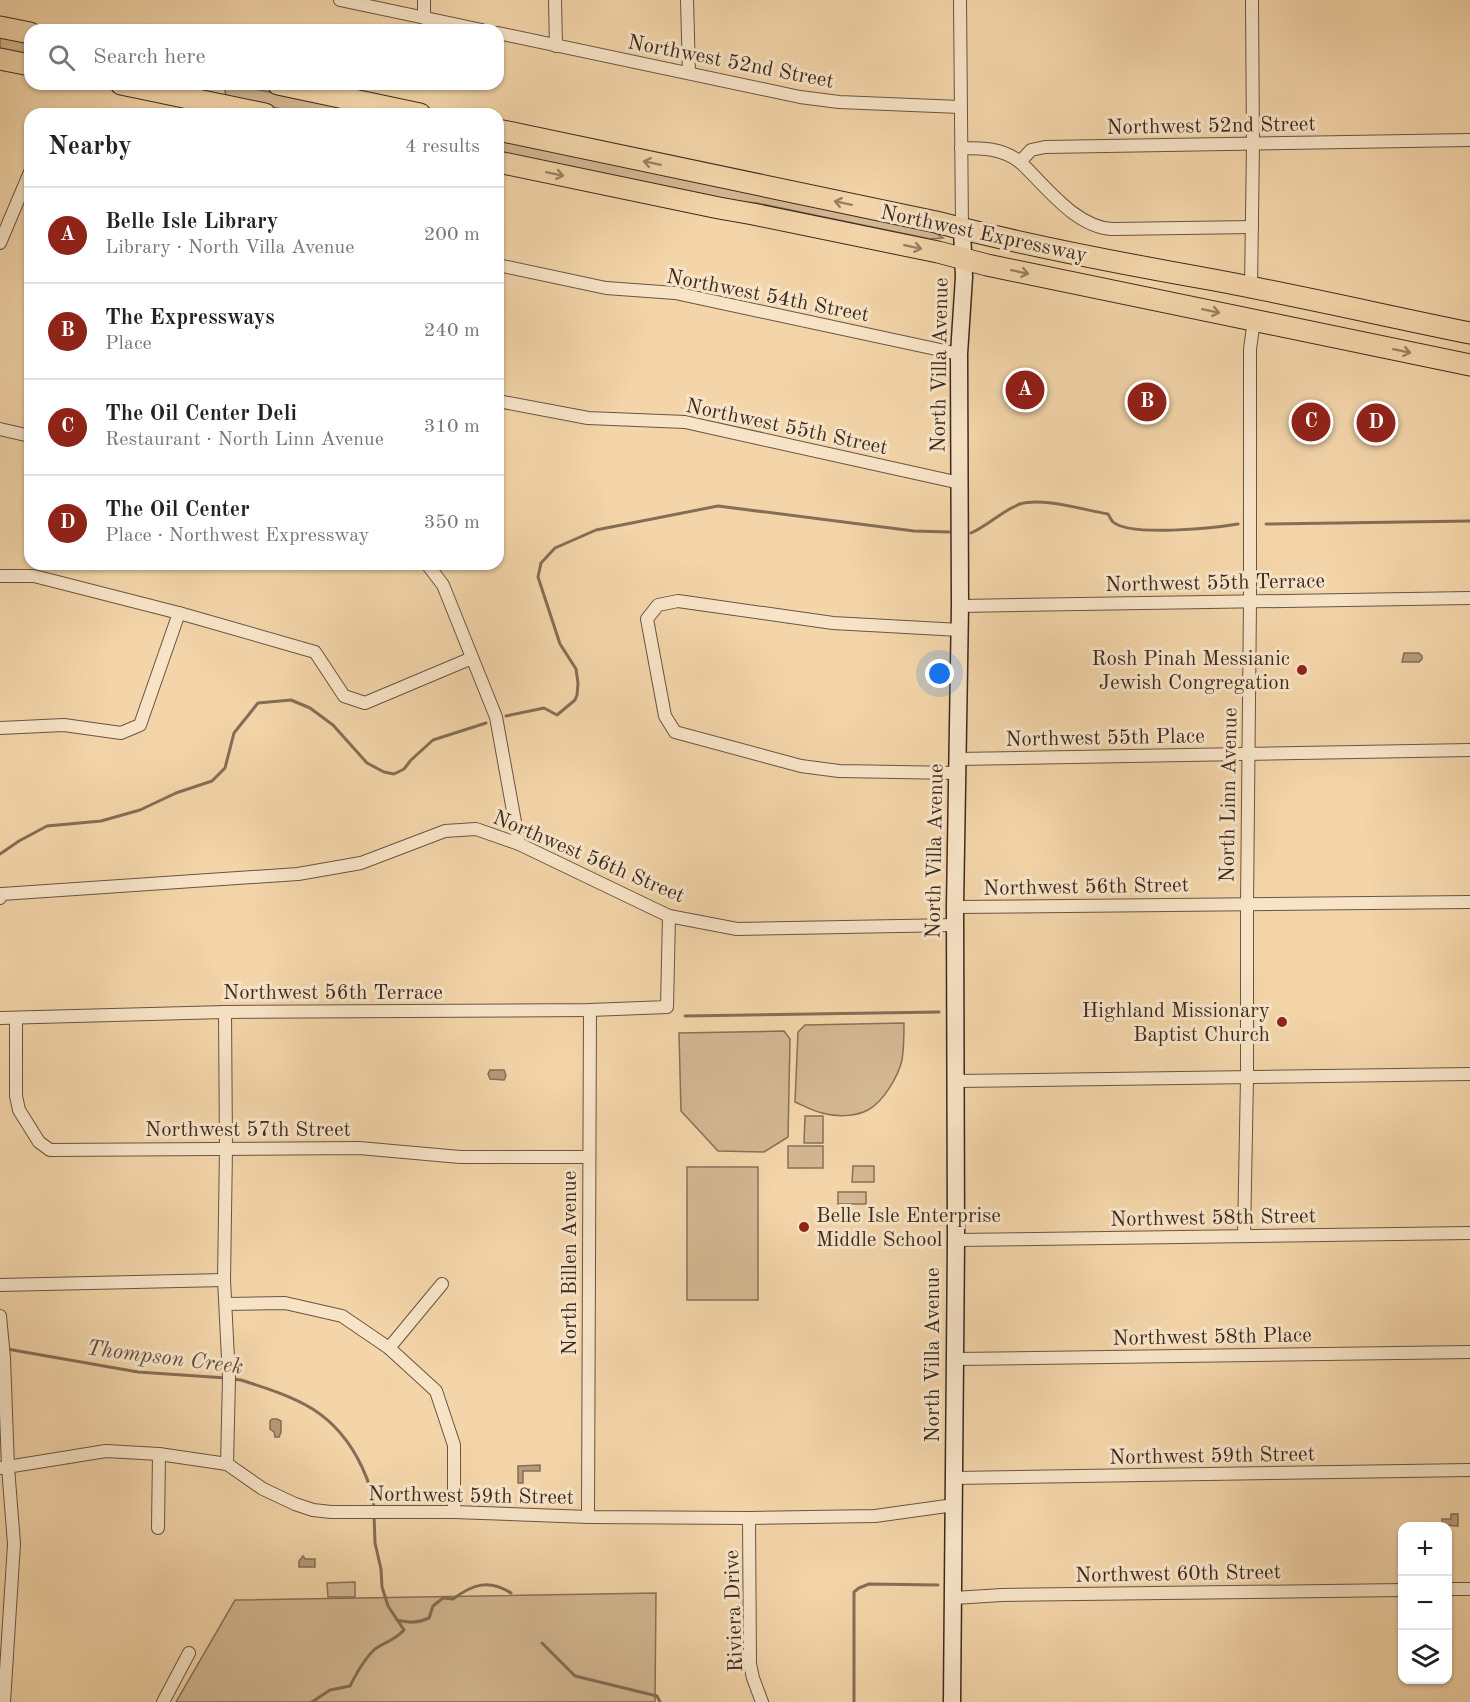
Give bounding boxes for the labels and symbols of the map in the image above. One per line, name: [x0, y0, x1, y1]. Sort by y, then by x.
street label: Northwest 52nd Street: [626, 32, 836, 93]
street label: Northwest 52nd Street: [1106, 114, 1316, 139]
one-way arrow: [643, 157, 662, 168]
one-way arrow: [545, 169, 565, 180]
one-way arrow: [834, 197, 853, 208]
street label: Northwest Expressway: [878, 202, 1089, 267]
one-way arrow: [903, 242, 922, 253]
street label: Northwest 54th Street: [665, 267, 871, 326]
one-way arrow: [1010, 267, 1030, 278]
street label: North Villa Avenue: [928, 277, 953, 453]
one-way arrow: [1201, 306, 1221, 317]
one-way arrow: [1392, 346, 1411, 357]
pin: A: [1006, 368, 1044, 412]
pin: B: [1128, 380, 1166, 424]
street label: Northwest 55th Street: [684, 396, 890, 459]
pin: C: [1292, 400, 1330, 444]
pin: D: [1356, 400, 1396, 446]
street label: Northwest 55th Terrace: [1105, 571, 1325, 596]
place label: Rosh Pinah Messianic Jewish Congregation: [1091, 649, 1290, 694]
your location: [925, 659, 954, 688]
marker: Rosh Pinah Messianic Jewish Congregation: [1295, 663, 1309, 677]
street label: North Linn Avenue: [1217, 707, 1242, 883]
street label: Northwest 55th Place: [1005, 726, 1205, 751]
street label: North Villa Avenue: [923, 763, 948, 939]
street label: Northwest 56th Street: [490, 807, 687, 907]
street label: Northwest 56th Street: [983, 875, 1189, 900]
street label: Northwest 56th Terrace: [223, 983, 443, 1004]
place label: Highland Missionary Baptist Church: [1082, 1001, 1270, 1046]
marker: Highland Missionary Baptist Church: [1275, 1015, 1289, 1029]
street label: Northwest 57th Street: [145, 1120, 351, 1141]
street label: North Billen Avenue: [560, 1171, 581, 1355]
place label: Belle Isle Enterprise Middle School: [816, 1206, 1001, 1251]
street label: Northwest 58th Street: [1110, 1206, 1316, 1231]
marker: Belle Isle Enterprise Middle School: [797, 1220, 811, 1234]
street label: North Villa Avenue: [923, 1267, 944, 1443]
street label: Northwest 58th Place: [1112, 1325, 1312, 1350]
water label: Thompson Creek: [85, 1337, 244, 1379]
street label: Northwest 59th Street: [1109, 1444, 1315, 1469]
street label: Northwest 59th Street: [368, 1484, 574, 1509]
street label: Riviera Drive: [722, 1549, 747, 1673]
street label: Northwest 60th Street: [1075, 1562, 1281, 1587]

